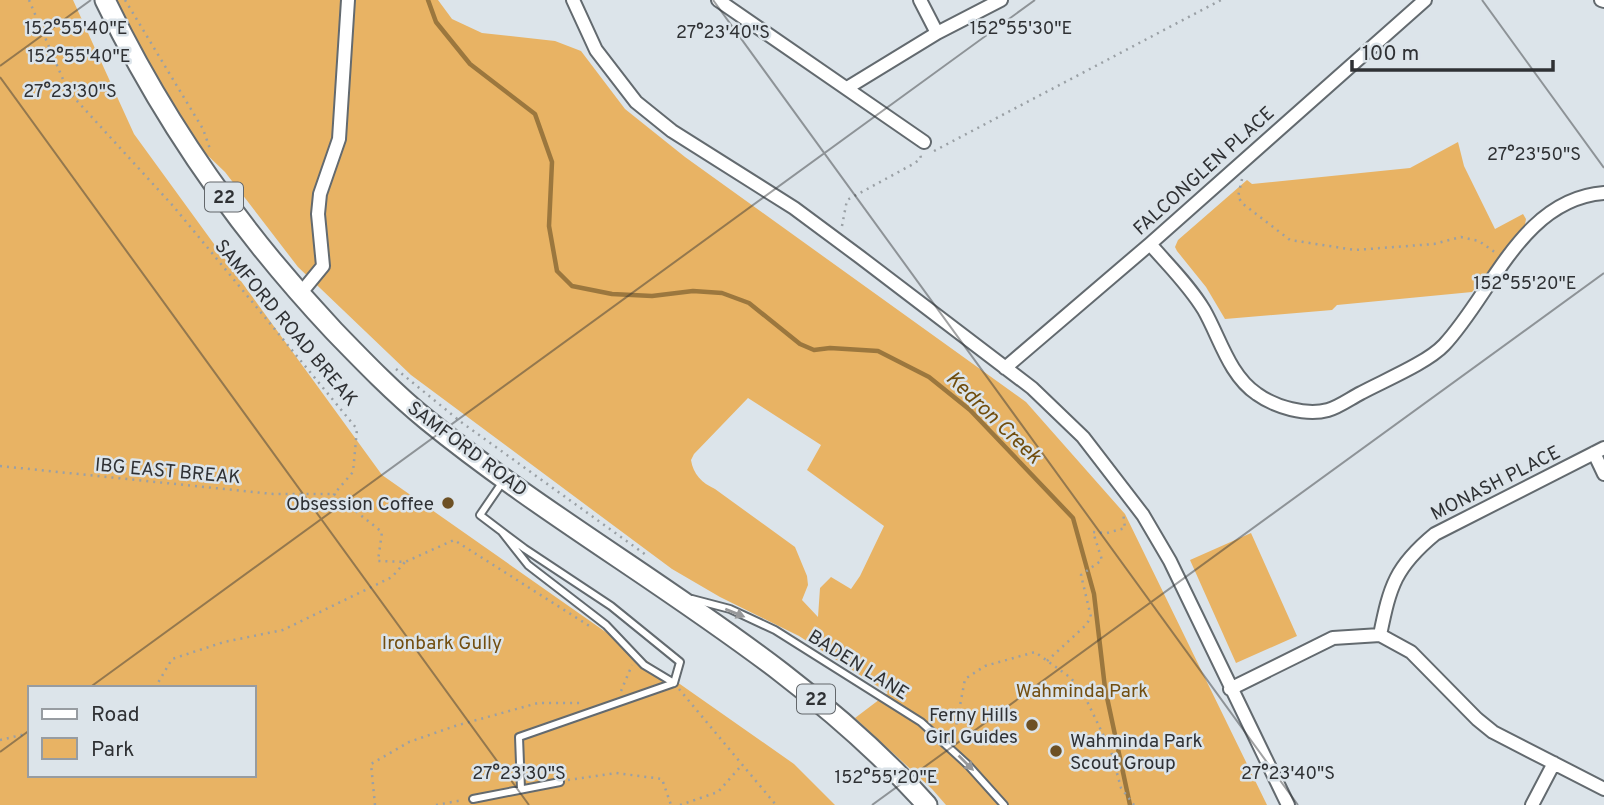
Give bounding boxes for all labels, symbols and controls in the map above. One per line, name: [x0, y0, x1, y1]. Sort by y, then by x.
text: 152°55'40"E: [24, 18, 128, 41]
text: 152°55'30"E: [970, 18, 1072, 41]
text: 27°23'40"S: [676, 22, 770, 45]
scale bar: [1352, 28, 1553, 72]
text: 100 m: [1362, 41, 1419, 68]
text: 152°55'40"E: [27, 46, 131, 69]
text: 27°23'30"S: [23, 81, 117, 104]
street label: FALCONGLEN PLACE: [1129, 102, 1280, 241]
text: 27°23'50"S: [1487, 144, 1581, 167]
road number: 22: [205, 182, 243, 212]
street label: SAMFORD ROAD BREAK: [209, 235, 362, 412]
text: 152°55'20"E: [1474, 273, 1577, 296]
water label: Kedron Creek: [939, 366, 1047, 471]
street label: SAMFORD ROAD: [402, 397, 532, 503]
street label: MONASH PLACE: [1427, 441, 1565, 527]
street label: IBG EAST BREAK: [94, 454, 242, 490]
place label: Obsession Coffee: [286, 493, 434, 517]
marker: Obsession Coffee: [440, 495, 456, 511]
one-way arrow: [725, 607, 746, 618]
street label: BADEN LANE: [803, 625, 913, 706]
park label: Ironbark Gully: [382, 632, 502, 656]
park label: Wahminda Park: [1016, 680, 1148, 704]
road number: 22: [797, 684, 835, 714]
legend: [28, 686, 256, 777]
text: Road: [91, 702, 140, 729]
place label: Ferny Hills Girl Guides: [925, 704, 1018, 750]
marker: Ferny Hills Girl Guides: [1024, 717, 1040, 733]
place label: Wahminda Park Scout Group: [1070, 730, 1203, 776]
text: Park: [91, 737, 134, 764]
marker: Wahminda Park Scout Group: [1048, 743, 1064, 759]
one-way arrow: [957, 755, 974, 772]
text: 27°23'30"S: [472, 763, 566, 786]
text: 27°23'40"S: [1241, 763, 1335, 786]
text: 152°55'20"E: [835, 767, 938, 790]

